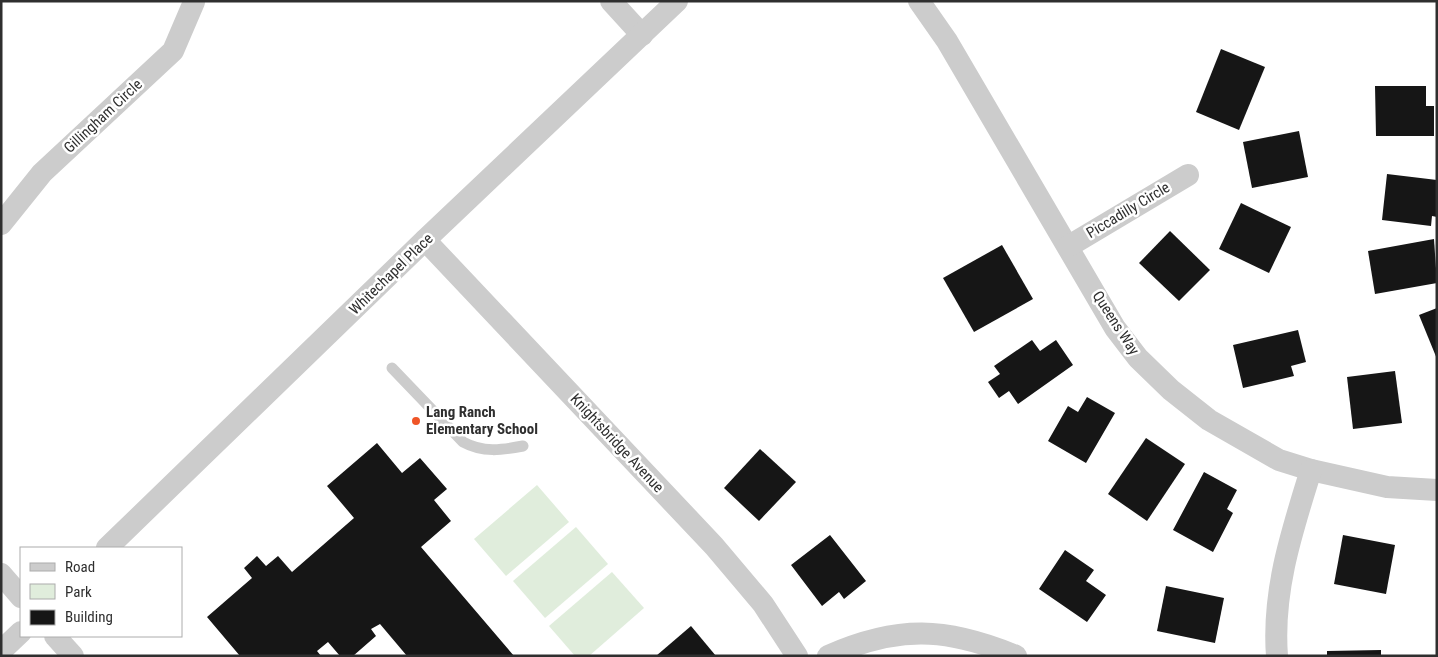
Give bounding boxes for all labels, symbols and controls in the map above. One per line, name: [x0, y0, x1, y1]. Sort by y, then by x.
street label: Gillingham Circle: [60, 75, 146, 157]
street label: Piccadilly Circle: [1083, 178, 1173, 242]
street label: Whitechapel Place: [345, 230, 437, 318]
street label: Queens Way: [1089, 288, 1143, 358]
street label: Knightsbridge Avenue: [567, 390, 667, 496]
place label: Lang Ranch Elementary School: [426, 403, 538, 438]
marker: Lang Ranch Elementary School: [410, 415, 422, 427]
legend: [20, 547, 182, 637]
text: Road: [65, 558, 95, 576]
text: Park: [65, 583, 92, 601]
text: Building: [65, 608, 113, 626]

